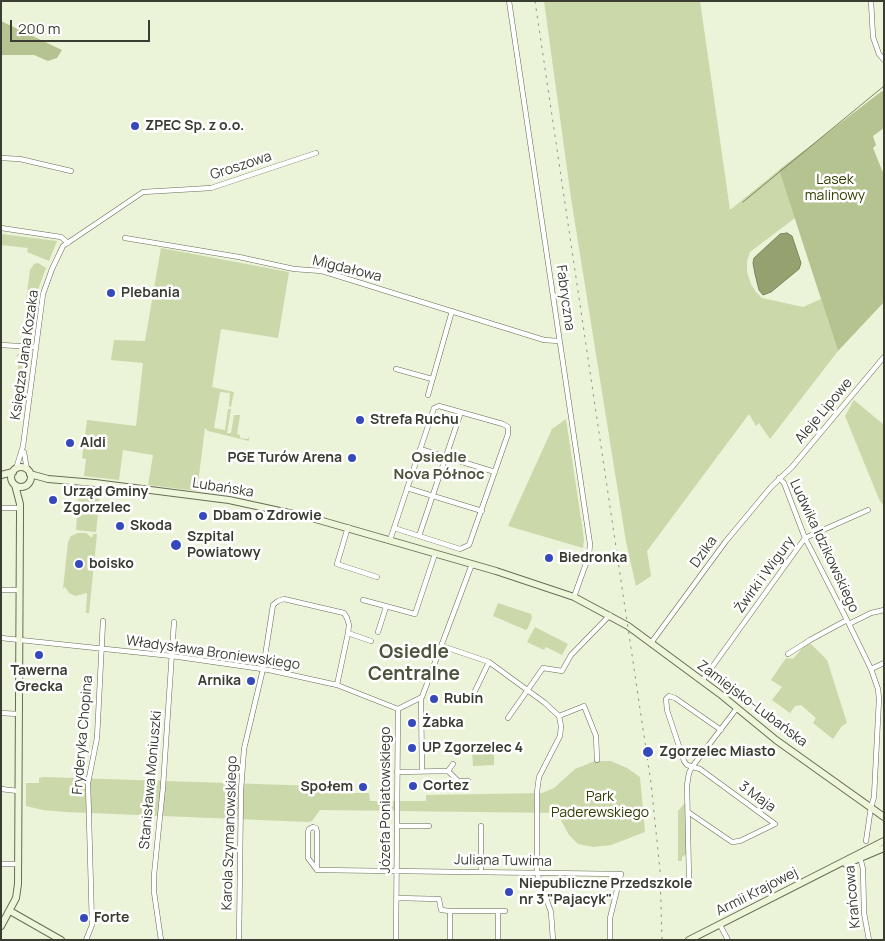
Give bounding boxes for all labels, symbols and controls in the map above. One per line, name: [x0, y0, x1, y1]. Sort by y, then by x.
scale bar: [12, 10, 152, 42]
text: 200 m: [18, 18, 61, 39]
place label: ZPEC Sp. z o.o.: [145, 118, 244, 134]
marker: ZPEC Sp. z o.o.: [129, 120, 141, 132]
street label: Groszowa: [208, 148, 274, 184]
park label: Lasek malinowy: [805, 172, 865, 204]
street label: Migdałowa: [311, 252, 383, 286]
street label: Fabryczna: [552, 264, 578, 332]
place label: Plebania: [121, 285, 180, 301]
marker: Plebania: [105, 287, 117, 299]
street label: Księdza Jana Kozaka: [8, 289, 42, 421]
street label: Aleje Lipowe: [792, 375, 856, 447]
place label: Strefa Ruchu: [370, 412, 459, 428]
marker: Strefa Ruchu: [354, 414, 366, 426]
place label: Aldi: [80, 435, 106, 451]
marker: Aldi: [64, 437, 76, 449]
district label: Osiedle Nova Północ: [393, 449, 485, 484]
place label: PGE Turów Arena: [228, 450, 342, 466]
marker: PGE Turów Arena: [346, 452, 358, 464]
street label: Lubańska: [191, 475, 255, 501]
street label: Ludwika Idzikowskiego: [786, 477, 862, 615]
place label: Urząd Gminy Zgorzelec: [63, 484, 148, 516]
marker: Urząd Gminy Zgorzelec: [47, 494, 59, 506]
place label: Dbam o Zdrowie: [213, 508, 322, 524]
marker: Dbam o Zdrowie: [197, 510, 209, 522]
place label: Skoda: [130, 518, 172, 534]
marker: Skoda: [114, 520, 126, 532]
place label: Szpital Powiatowy: [187, 529, 260, 562]
street label: Dzika: [687, 533, 721, 571]
street label: Żwirki i Wigury: [731, 533, 799, 617]
marker: Szpital Powiatowy: [169, 538, 183, 552]
place label: Biedronka: [559, 550, 627, 566]
marker: Biedronka: [543, 552, 555, 564]
place label: boisko: [89, 556, 134, 572]
marker: boisko: [73, 558, 85, 570]
street label: Władysława Broniewskiego: [125, 632, 301, 674]
district label: Osiedle Centralne: [368, 642, 460, 686]
marker: Tawerna Grecka: [33, 649, 45, 661]
street label: Zamiejsko-Lubańska: [694, 657, 810, 751]
place label: Tawerna Grecka: [10, 663, 68, 696]
place label: Arnika: [198, 673, 241, 689]
street label: Fryderyka Chopina: [69, 675, 97, 795]
marker: Arnika: [245, 675, 257, 687]
place label: Rubin: [444, 691, 483, 707]
marker: Rubin: [428, 693, 440, 705]
street label: Stanisława Moniuszki: [137, 710, 165, 850]
place label: Żabka: [422, 715, 464, 731]
marker: Żabka: [406, 717, 418, 729]
street label: Józefa Poniatowskiego: [378, 726, 394, 874]
place label: UP Zgorzelec 4: [422, 740, 523, 756]
marker: UP Zgorzelec 4: [406, 742, 418, 754]
place label: Zgorzelec Miasto: [659, 744, 776, 760]
marker: Zgorzelec Miasto: [641, 745, 655, 759]
street label: Karola Szymanowskiego: [219, 755, 241, 911]
place label: Cortez: [423, 778, 469, 794]
street label: 3 Maja: [735, 778, 779, 816]
place label: Społem: [300, 779, 353, 795]
marker: Cortez: [407, 780, 419, 792]
marker: Społem: [357, 781, 369, 793]
park label: Park Paderewskiego: [551, 789, 649, 822]
street label: Juliana Tuwima: [454, 852, 552, 870]
street label: Armii Krajowej: [713, 864, 801, 920]
street label: Krańcowa: [842, 865, 864, 929]
place label: Niepubliczne Przedszkole nr 3 "Pajacyk": [519, 876, 692, 909]
marker: Niepubliczne Przedszkole nr 3 "Pajacyk": [503, 886, 515, 898]
place label: Forte: [94, 910, 129, 926]
marker: Forte: [78, 912, 90, 924]

